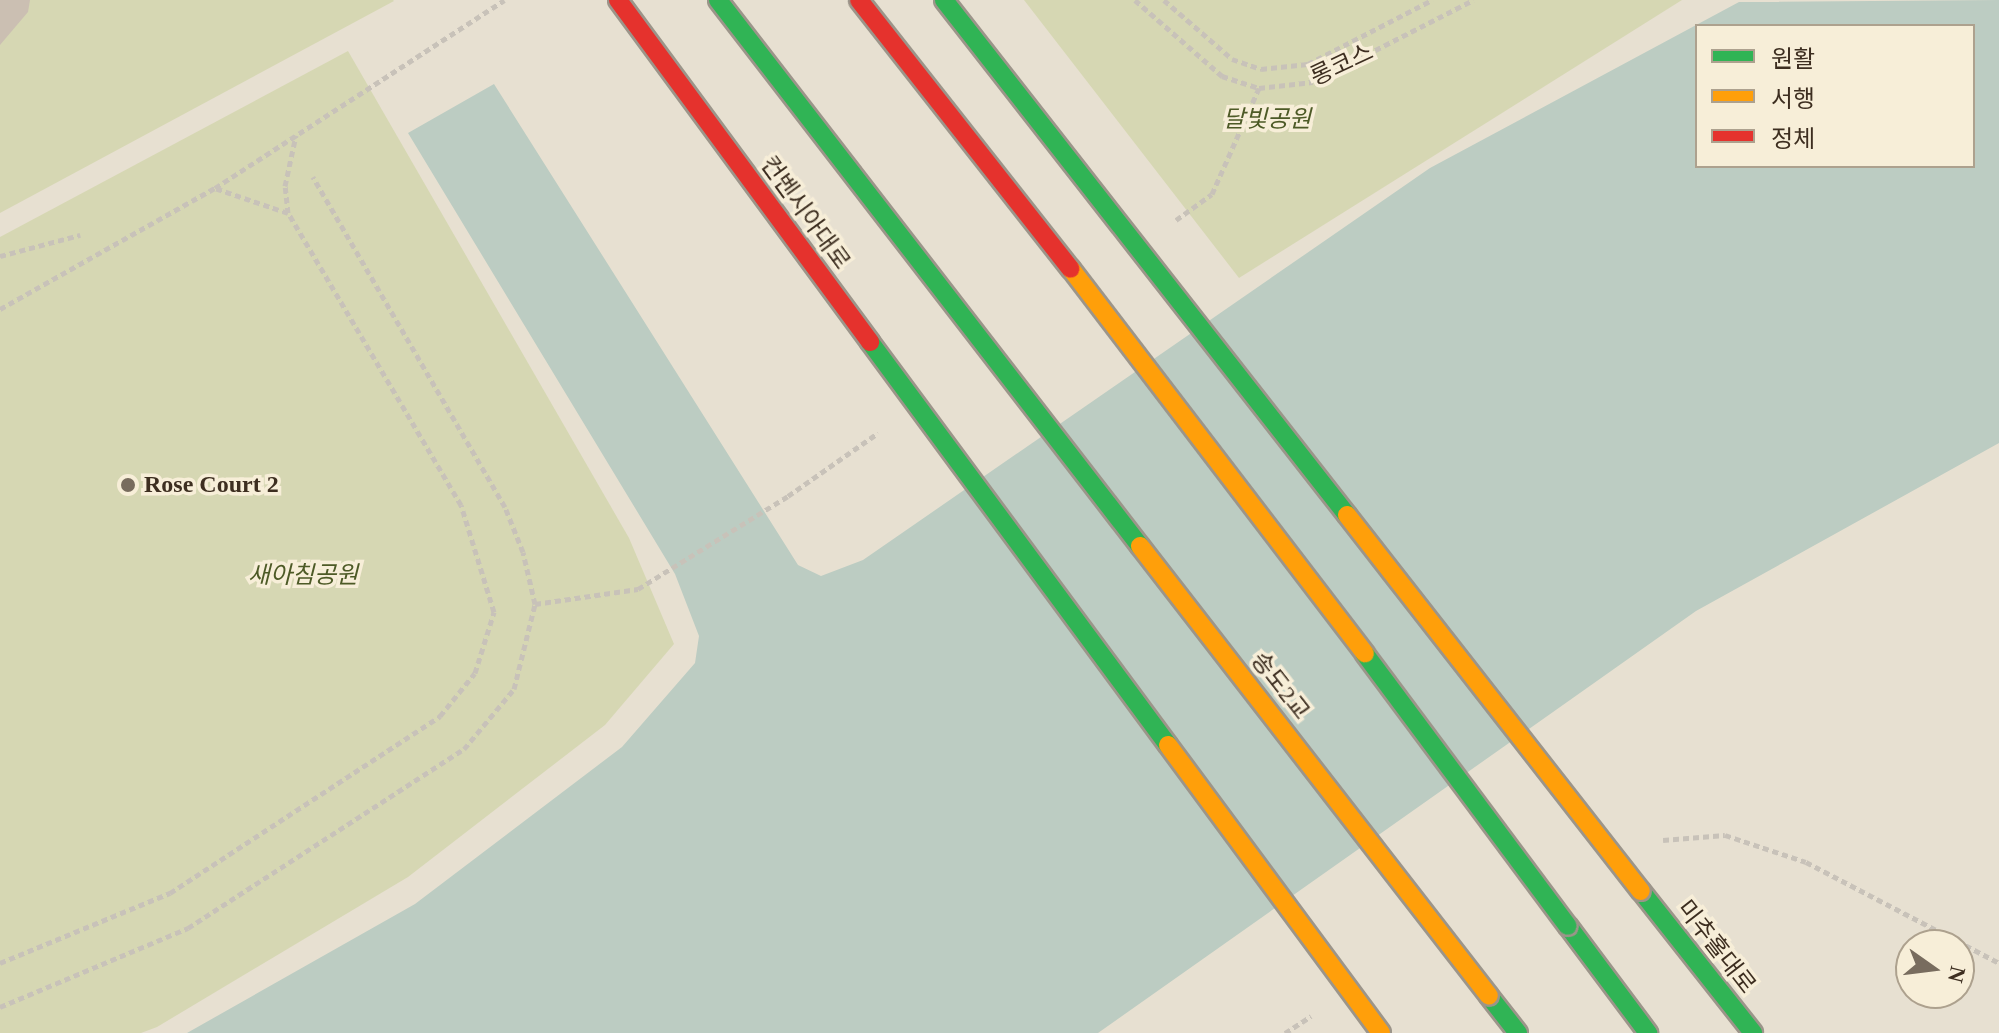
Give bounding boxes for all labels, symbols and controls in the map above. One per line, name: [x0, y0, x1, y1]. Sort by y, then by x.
legend: [1695, 24, 1975, 168]
street label: 롱코스: [1306, 38, 1378, 92]
text: 원활: [1771, 46, 1815, 72]
text: 서행: [1771, 86, 1815, 112]
park label: 달빛공원: [1223, 106, 1311, 134]
text: 정체: [1771, 126, 1815, 152]
street label: 컨벤시아대로: [754, 151, 856, 275]
place label: Rose Court 2: [144, 471, 279, 499]
marker: Rose Court 2: [119, 476, 137, 494]
park label: 새아침공원: [248, 562, 358, 590]
street label: 송도2교: [1245, 646, 1315, 726]
street label: 미추홀대로: [1671, 895, 1761, 999]
north arrow: [1895, 929, 1975, 1009]
text: N: [1943, 964, 1971, 985]

